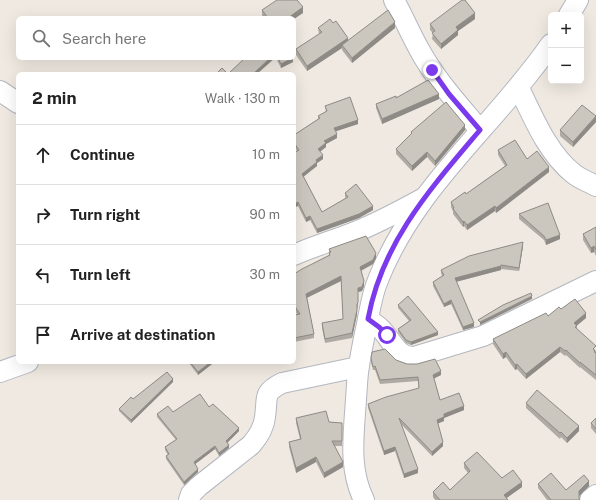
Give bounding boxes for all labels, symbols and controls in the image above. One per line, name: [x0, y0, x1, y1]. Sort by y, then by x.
map controls: [548, 12, 584, 84]
button: +: [548, 12, 584, 48]
search box: [16, 16, 296, 60]
icon: search: [30, 27, 52, 49]
text: Search here: [62, 30, 146, 47]
button: −: [548, 48, 584, 84]
route end: [423, 61, 441, 79]
text: 2 min: [32, 88, 77, 108]
text: Walk · 130 m: [205, 91, 280, 106]
icon: ahead: [32, 144, 54, 166]
text: Continue: [70, 146, 135, 163]
text: 10 m: [252, 147, 280, 162]
icon: right: [32, 204, 54, 226]
text: Turn right: [70, 206, 140, 223]
text: 90 m: [250, 207, 280, 222]
icon: left: [32, 264, 54, 286]
text: Turn left: [70, 266, 131, 283]
text: 30 m: [250, 267, 280, 282]
icon: arrive: [32, 324, 54, 346]
text: Arrive at destination: [70, 326, 215, 343]
route start: [378, 326, 396, 344]

